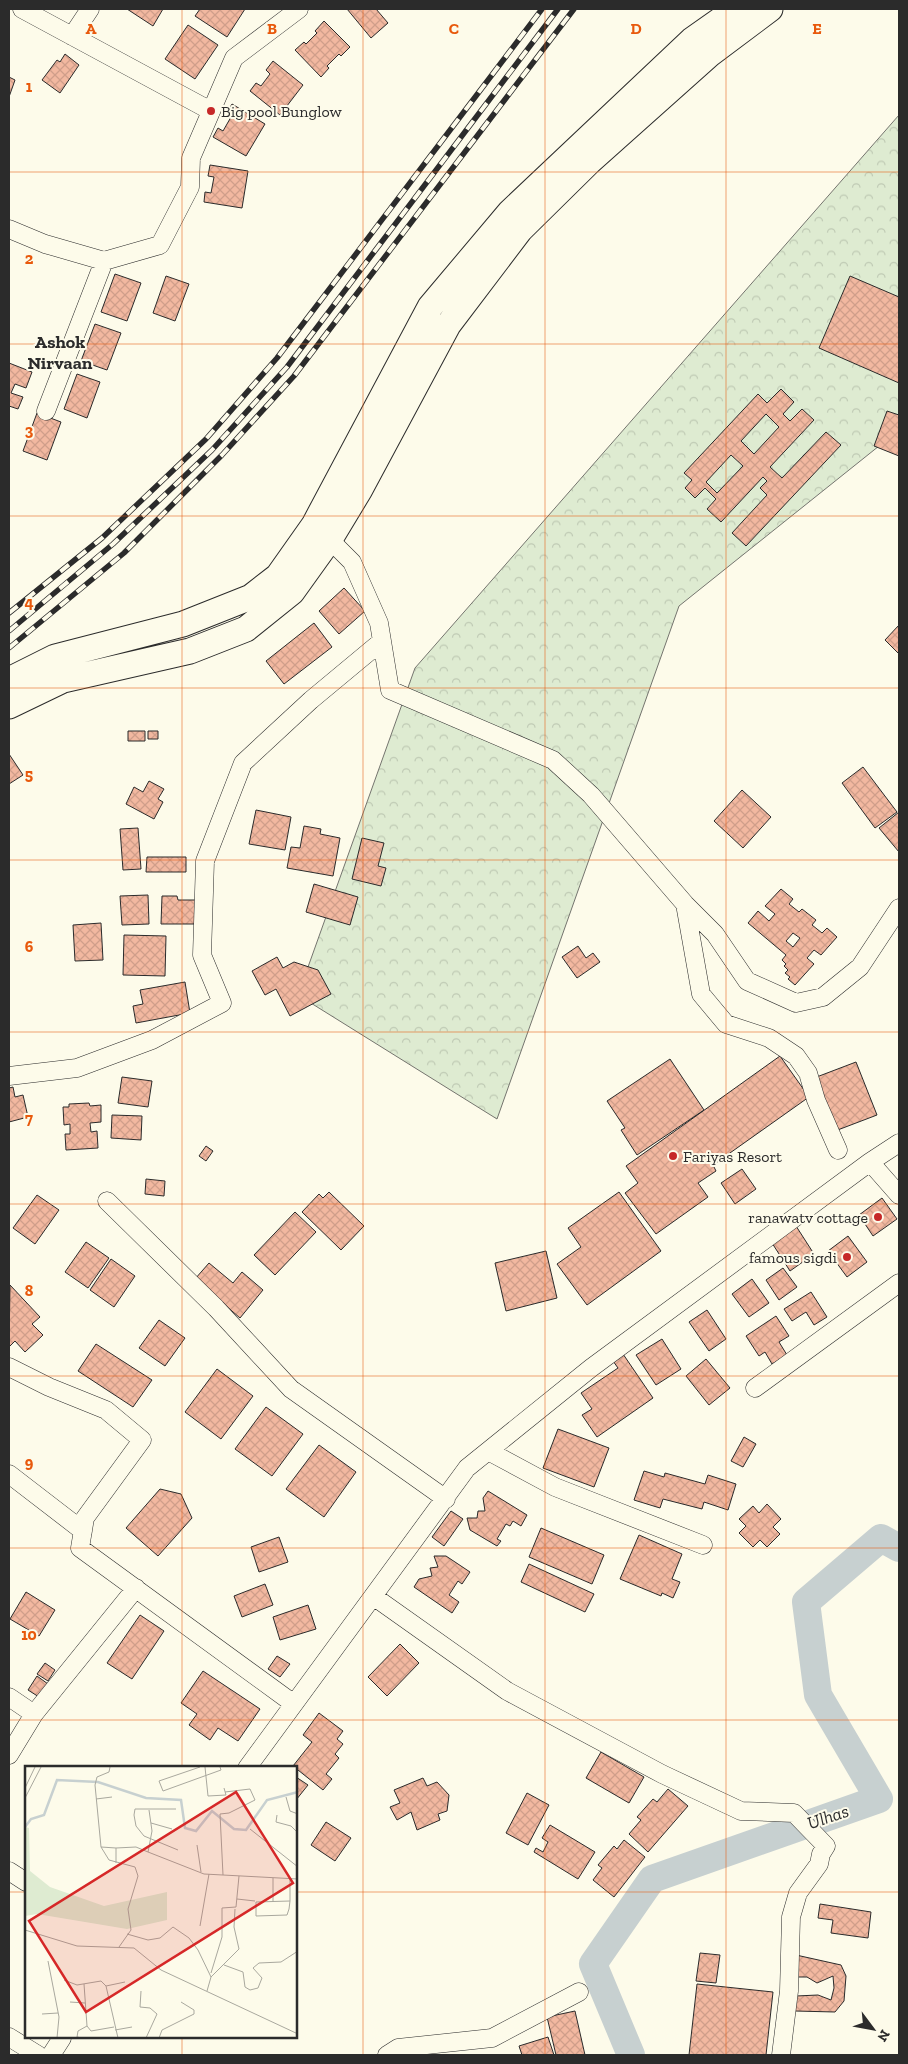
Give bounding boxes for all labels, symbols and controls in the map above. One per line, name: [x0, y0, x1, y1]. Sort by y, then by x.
text: A: [86, 19, 97, 38]
text: B: [267, 19, 277, 38]
text: C: [449, 19, 459, 38]
text: D: [630, 19, 642, 38]
text: E: [812, 19, 822, 38]
text: 1: [26, 77, 33, 96]
place label: Big pool Bunglow: [221, 102, 343, 121]
marker: Big pool Bunglow: [205, 105, 217, 117]
text: 2: [25, 249, 34, 268]
district label: Ashok Nirvaan: [28, 331, 93, 374]
text: 3: [25, 421, 34, 440]
text: 4: [24, 593, 34, 612]
text: 5: [25, 765, 33, 784]
text: 6: [25, 937, 34, 956]
text: 7: [25, 1109, 33, 1128]
place label: Fariyas Resort: [683, 1147, 782, 1166]
marker: Fariyas Resort: [667, 1150, 679, 1162]
place label: ranawatv cottage: [748, 1208, 868, 1227]
marker: ranawatv cottage: [872, 1211, 884, 1223]
place label: famous sigdi: [749, 1248, 838, 1267]
marker: famous sigdi: [841, 1251, 853, 1263]
text: 8: [25, 1281, 34, 1300]
text: 9: [25, 1453, 34, 1472]
text: 10: [21, 1625, 37, 1644]
inset map: [25, 1766, 298, 2039]
water label: Ulhas: [804, 1800, 852, 1834]
north arrow: [848, 2004, 898, 2054]
text: N: [873, 2027, 894, 2045]

